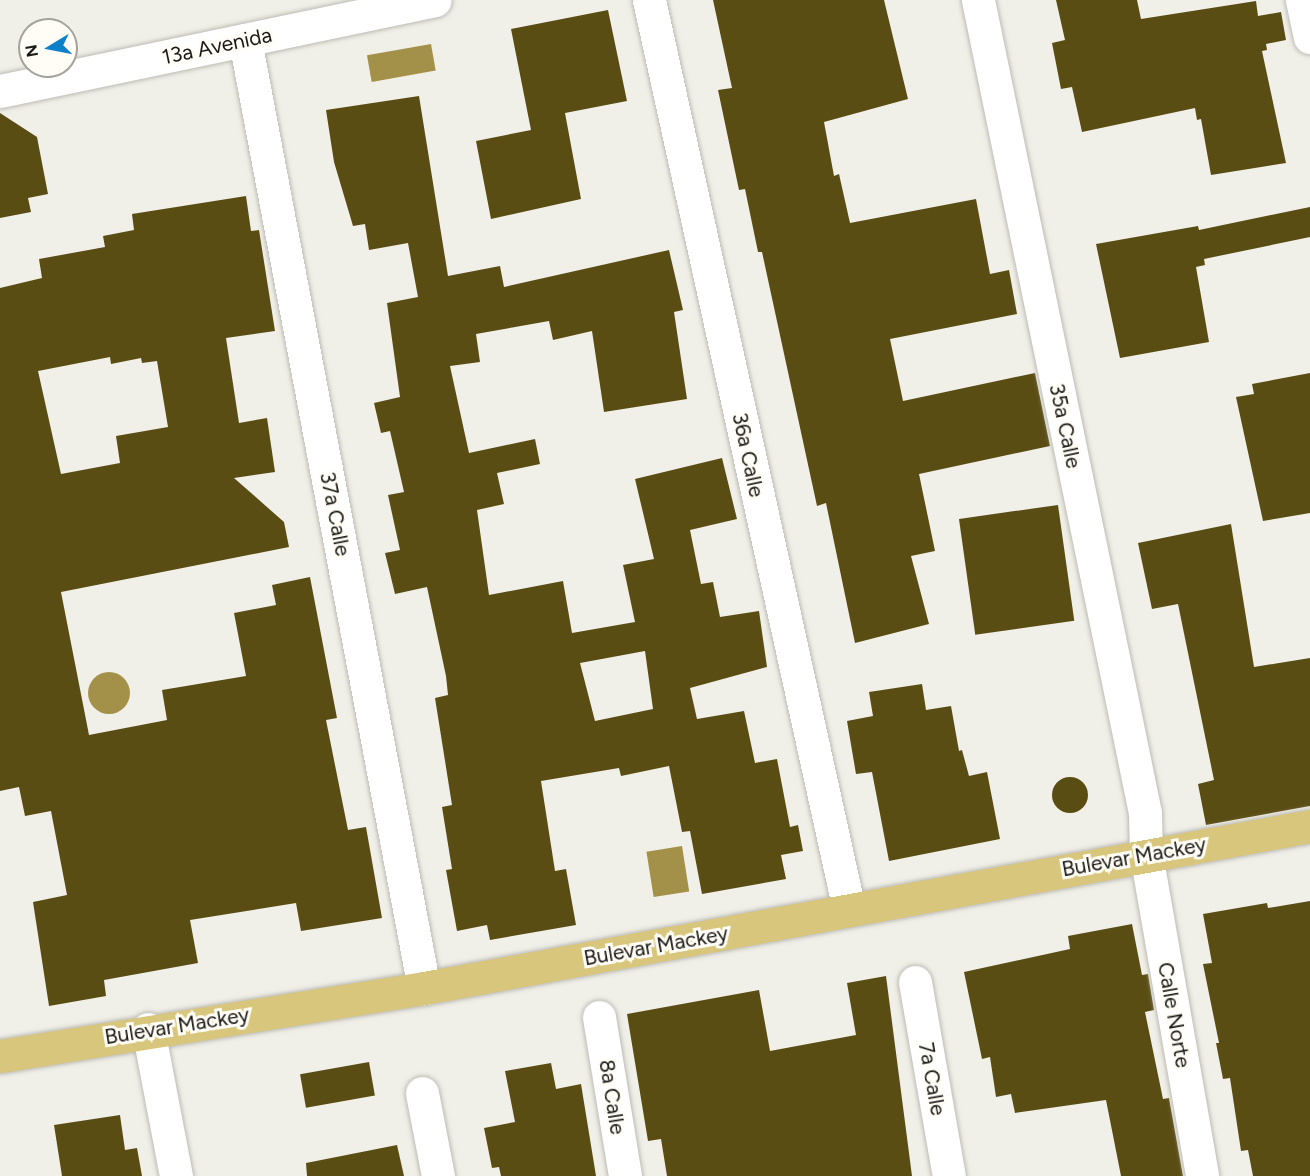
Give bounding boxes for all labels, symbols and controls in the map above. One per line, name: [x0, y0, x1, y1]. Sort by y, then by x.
north arrow: [18, 18, 78, 78]
street label: 13a Avenida: [160, 22, 274, 70]
text: N: [21, 43, 42, 59]
street label: 35a Calle: [1044, 381, 1086, 471]
street label: 36a Calle: [727, 410, 769, 500]
street label: 37a Calle: [315, 470, 355, 558]
street label: Bulevar Mackey: [1060, 832, 1208, 882]
street label: Bulevar Mackey: [582, 921, 730, 971]
street label: Calle Norte: [1152, 960, 1196, 1070]
street label: Bulevar Mackey: [103, 1002, 251, 1050]
street label: 7a Calle: [913, 1041, 951, 1117]
street label: 8a Calle: [594, 1058, 630, 1136]

